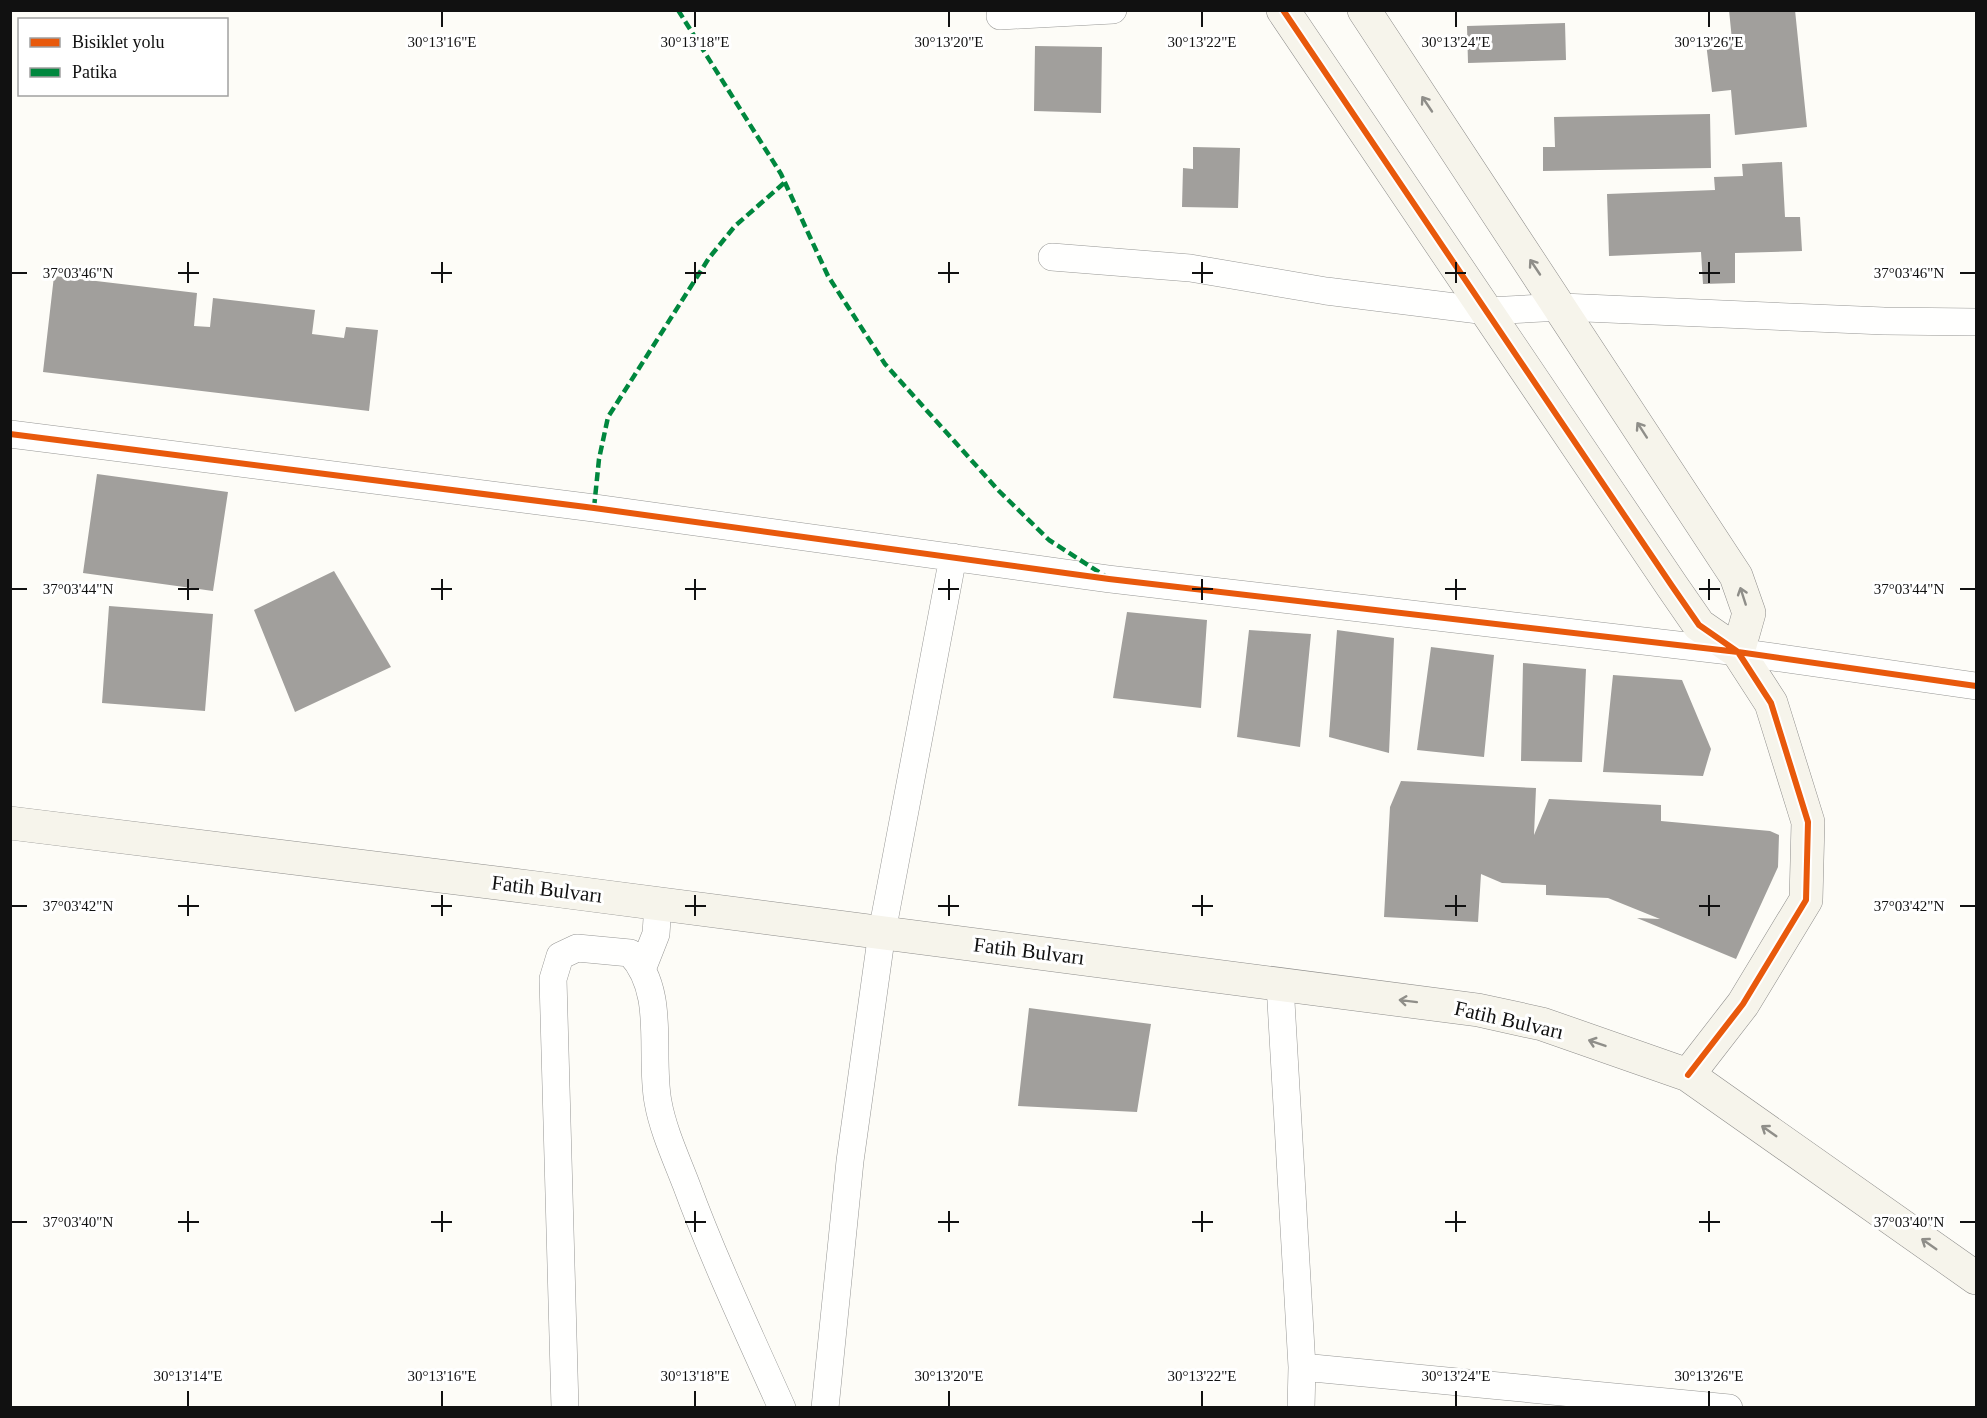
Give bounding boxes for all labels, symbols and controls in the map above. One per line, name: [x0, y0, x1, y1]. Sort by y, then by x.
legend: [18, 18, 228, 96]
text: Bisiklet yolu: [72, 32, 165, 52]
text: 30°13'16"E: [408, 34, 477, 50]
text: 30°13'18"E: [661, 34, 730, 50]
text: 30°13'20"E: [915, 34, 984, 50]
text: 30°13'22"E: [1168, 34, 1237, 50]
text: 30°13'24"E: [1422, 34, 1491, 50]
text: 30°13'26"E: [1675, 34, 1744, 50]
text: Patika: [72, 62, 117, 82]
one-way arrow: [1421, 97, 1433, 113]
one-way arrow: [1529, 259, 1541, 275]
text: 37°03'46"N: [43, 265, 113, 281]
text: 37°03'46"N: [1874, 265, 1944, 281]
one-way arrow: [1636, 422, 1648, 438]
text: 37°03'44"N: [43, 581, 113, 597]
text: 37°03'44"N: [1874, 581, 1944, 597]
one-way arrow: [1737, 587, 1748, 606]
street label: Fatih Bulvarı: [490, 870, 604, 908]
text: 37°03'42"N: [43, 898, 113, 914]
text: 37°03'42"N: [1874, 898, 1944, 914]
street label: Fatih Bulvarı: [972, 932, 1086, 970]
one-way arrow: [1399, 995, 1418, 1006]
street label: Fatih Bulvarı: [1452, 996, 1566, 1044]
one-way arrow: [1589, 1037, 1607, 1048]
one-way arrow: [1762, 1125, 1778, 1138]
text: 37°03'40"N: [43, 1214, 113, 1230]
text: 37°03'40"N: [1874, 1214, 1944, 1230]
one-way arrow: [1921, 1238, 1937, 1250]
text: 30°13'14"E: [154, 1368, 223, 1384]
text: 30°13'16"E: [408, 1368, 477, 1384]
text: 30°13'18"E: [661, 1368, 730, 1384]
text: 30°13'20"E: [915, 1368, 984, 1384]
text: 30°13'22"E: [1168, 1368, 1237, 1384]
text: 30°13'24"E: [1422, 1368, 1491, 1384]
text: 30°13'26"E: [1675, 1368, 1744, 1384]

